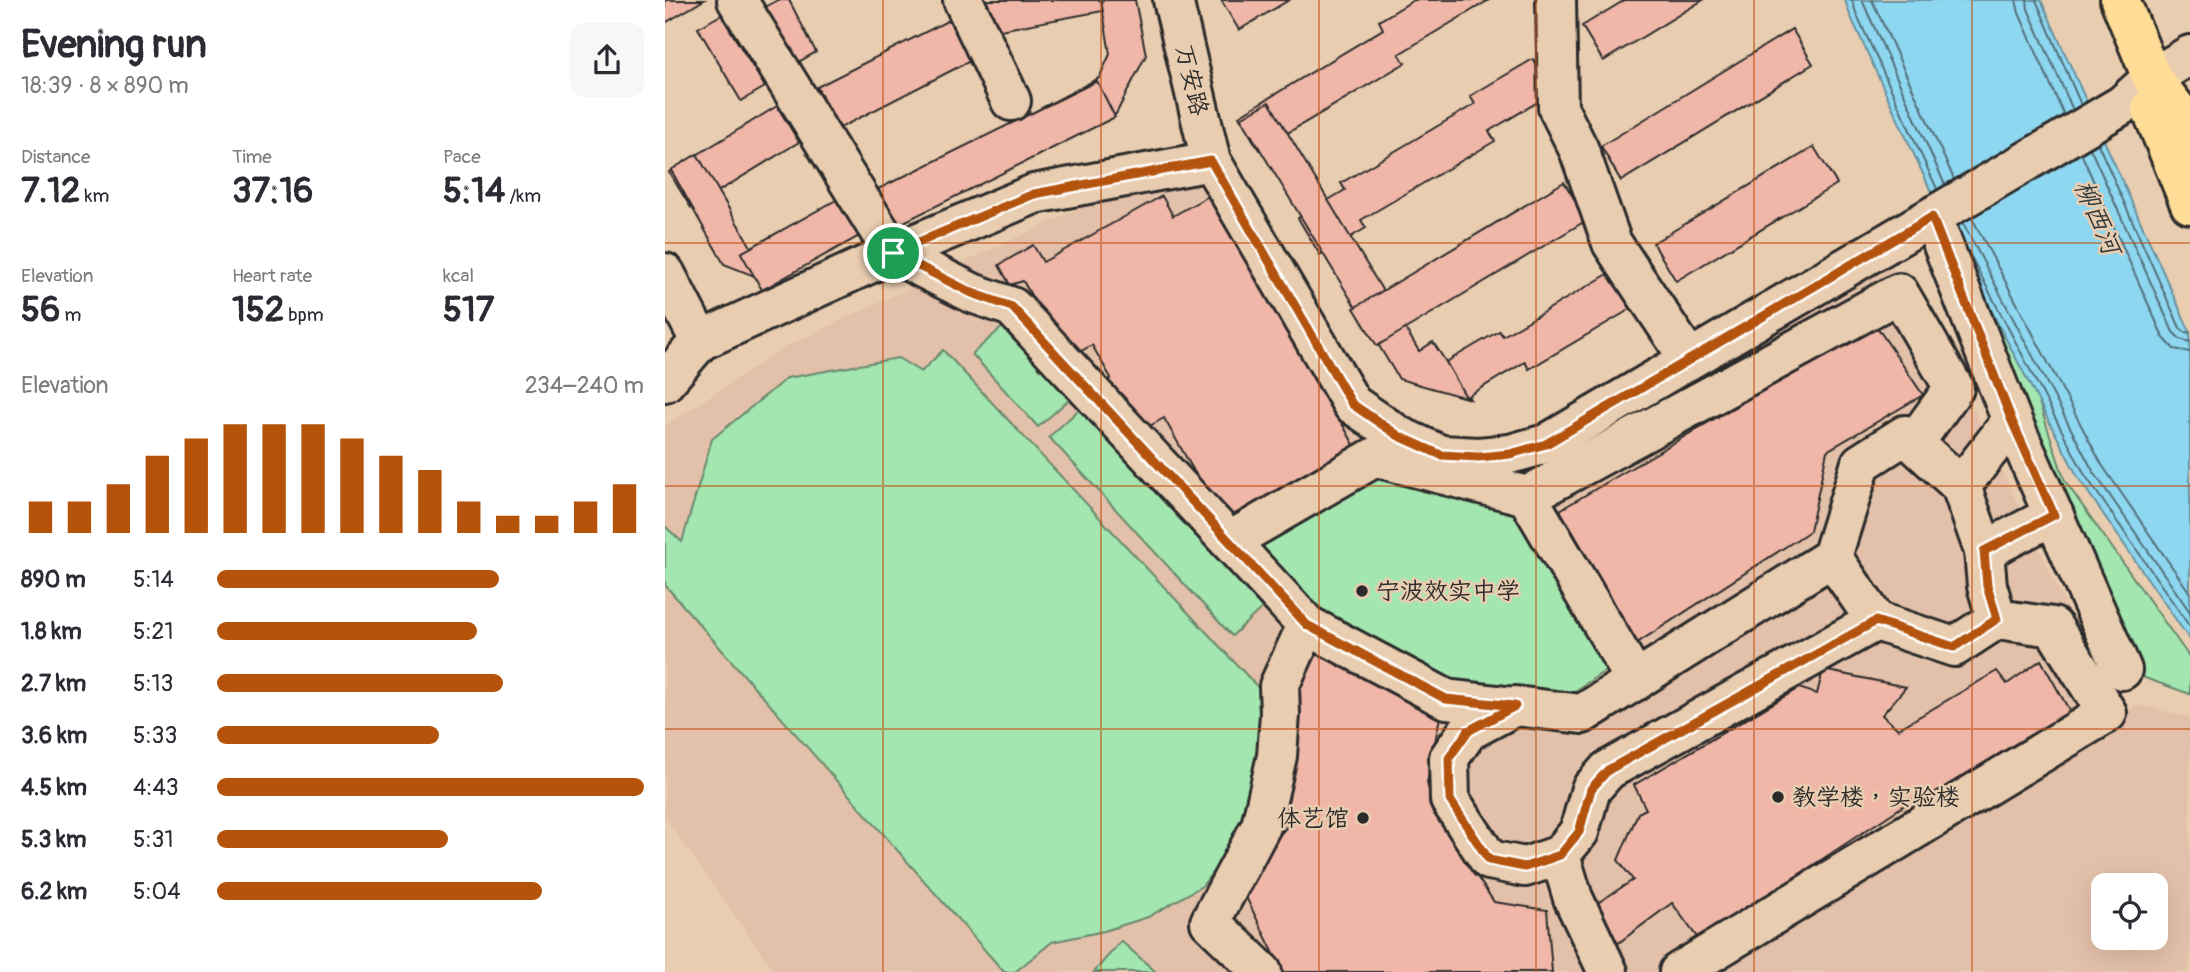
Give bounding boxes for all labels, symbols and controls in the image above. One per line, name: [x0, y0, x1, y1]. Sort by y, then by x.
text: Evening run: [21, 21, 207, 69]
button: share: [570, 23, 644, 97]
street label: 万安路: [1169, 42, 1214, 118]
text: 18:39 · 8 × 890 m: [21, 71, 189, 100]
text: Distance: [21, 145, 90, 169]
text: Time: [232, 145, 272, 169]
text: Pace: [443, 145, 481, 169]
text: 7.12: [21, 169, 80, 213]
text: 37:16: [232, 169, 313, 213]
text: 5:14: [443, 169, 505, 213]
water label: 柳西河: [2067, 175, 2129, 263]
text: km: [80, 184, 109, 208]
text: /km: [505, 184, 541, 208]
pin: [863, 223, 923, 283]
icon: arrive: [874, 234, 912, 272]
text: Elevation: [21, 264, 93, 288]
text: Heart rate: [232, 264, 312, 288]
text: kcal: [443, 264, 474, 288]
text: 56: [21, 288, 60, 332]
text: 152: [232, 288, 284, 332]
text: 517: [443, 288, 494, 332]
text: m: [60, 303, 81, 327]
text: bpm: [284, 303, 324, 327]
text: Elevation: [21, 371, 109, 400]
text: 234–240 m: [525, 371, 644, 400]
text: 890 m: [21, 565, 86, 594]
text: 5:14: [133, 565, 174, 594]
place label: 宁波效实中学: [1376, 577, 1520, 606]
marker: 宁波效实中学: [1354, 583, 1370, 599]
text: 1.8 km: [21, 617, 82, 646]
text: 5:21: [133, 617, 173, 646]
text: 2.7 km: [21, 669, 86, 698]
text: 5:13: [133, 669, 173, 698]
text: 3.6 km: [21, 721, 87, 750]
text: 5:33: [133, 721, 177, 750]
text: 4.5 km: [21, 773, 87, 802]
text: 4:43: [133, 773, 179, 802]
place label: 教学楼，实验楼: [1792, 783, 1960, 812]
marker: 教学楼，实验楼: [1770, 789, 1786, 805]
place label: 体艺馆: [1277, 804, 1349, 833]
marker: 体艺馆: [1355, 810, 1371, 826]
text: 5.3 km: [21, 825, 86, 854]
text: 5:31: [133, 825, 173, 854]
map controls: [2091, 873, 2168, 950]
button: locate: [2091, 873, 2168, 950]
text: 6.2 km: [21, 877, 87, 906]
text: 5:04: [133, 877, 181, 906]

